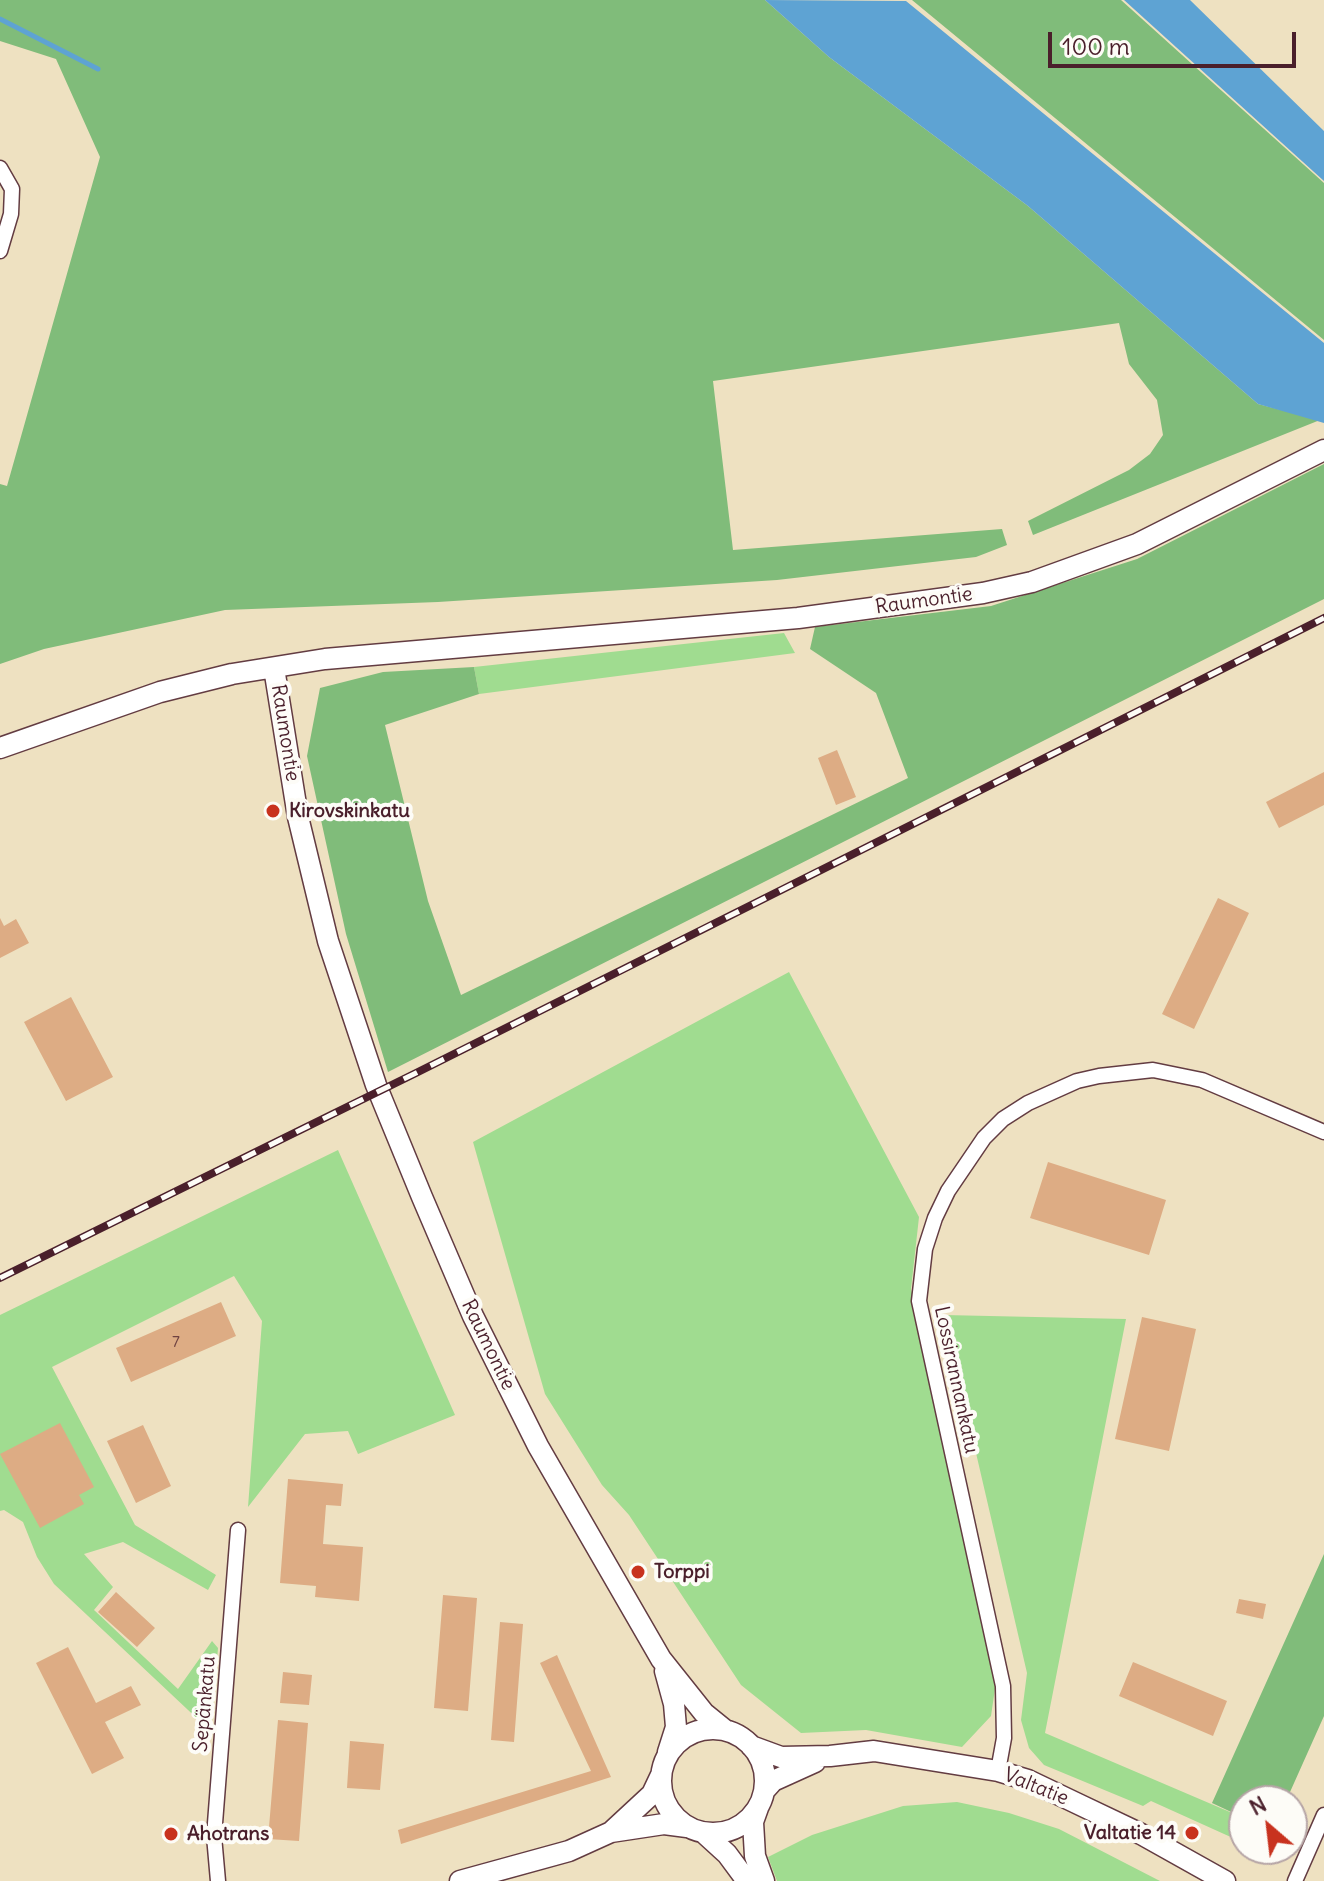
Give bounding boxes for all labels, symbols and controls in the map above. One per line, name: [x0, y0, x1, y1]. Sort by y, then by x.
scale bar: [1052, 16, 1300, 66]
text: 100 m: [1062, 31, 1130, 61]
street label: Raumontie: [874, 582, 974, 620]
street label: Raumontie: [265, 683, 305, 783]
place label: Kirovskinkatu: [289, 799, 410, 823]
marker: Kirovskinkatu: [264, 802, 282, 820]
street label: Raumontie: [456, 1296, 520, 1394]
street label: Lossirannankatu: [929, 1304, 983, 1456]
house number: 7: [172, 1332, 180, 1352]
place label: Torppi: [654, 1560, 710, 1584]
marker: Torppi: [629, 1563, 647, 1581]
street label: Sepänkatu: [189, 1655, 221, 1753]
street label: Valtatie: [1000, 1763, 1072, 1811]
north arrow: [1228, 1785, 1308, 1865]
text: N: [1244, 1790, 1271, 1822]
place label: Valtatie 14: [1084, 1821, 1176, 1845]
place label: Ahotrans: [187, 1822, 269, 1846]
marker: Valtatie 14: [1183, 1824, 1201, 1842]
marker: Ahotrans: [162, 1825, 180, 1843]

